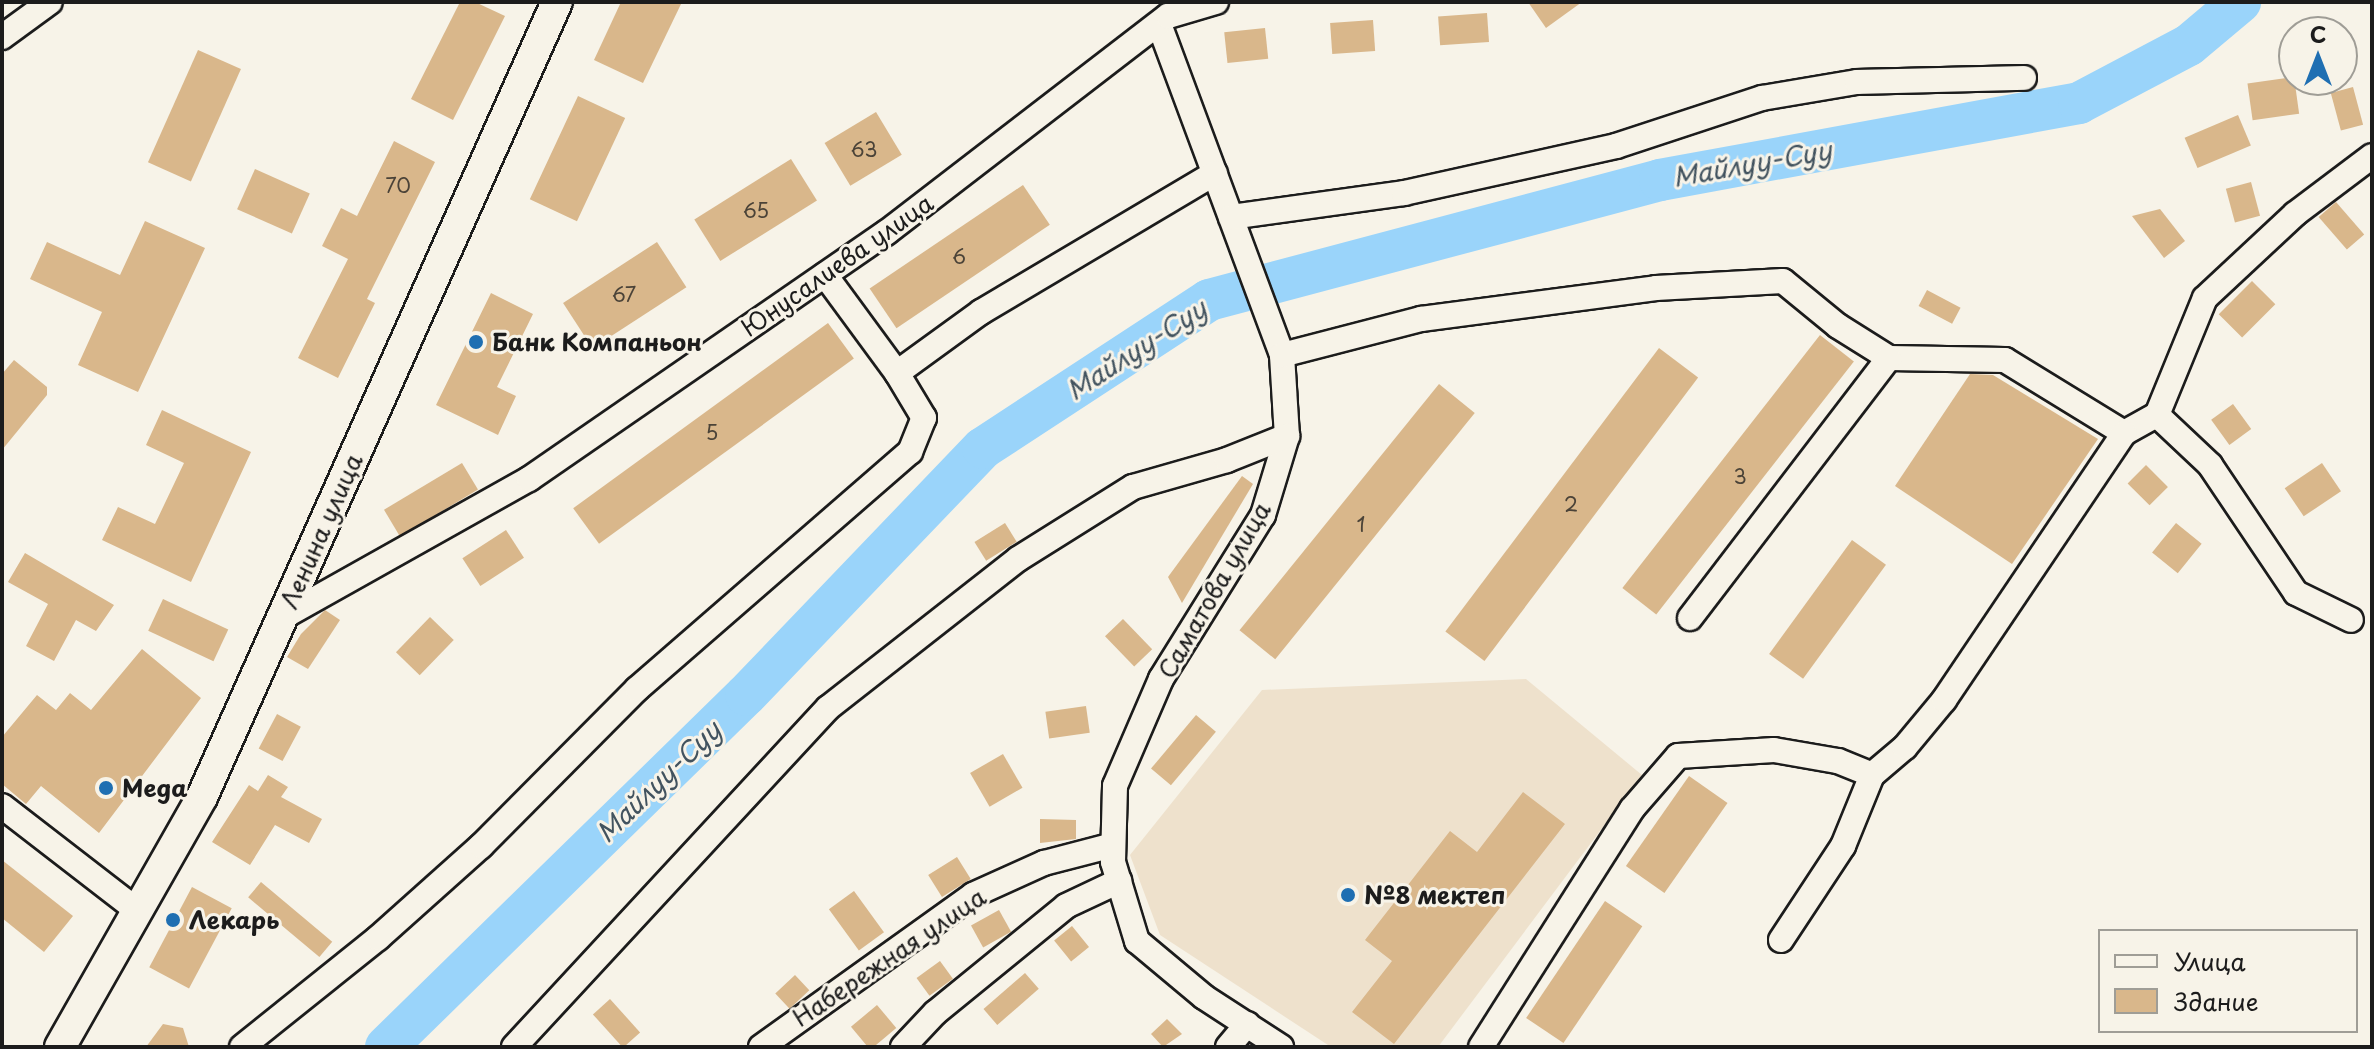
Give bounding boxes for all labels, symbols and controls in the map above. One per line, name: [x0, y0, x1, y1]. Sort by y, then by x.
north arrow: [2278, 16, 2358, 96]
text: С: [2310, 17, 2326, 50]
water label: Майлуу-Суу: [1670, 134, 1834, 192]
house number: 63: [851, 137, 877, 161]
house number: 70: [385, 173, 411, 197]
street label: Юнусалиева улица: [735, 187, 939, 343]
house number: 65: [743, 198, 769, 222]
house number: 6: [952, 244, 966, 268]
house number: 67: [612, 282, 636, 306]
water label: Майлуу-Суу: [1060, 292, 1212, 406]
place label: Банк Компаньон: [492, 328, 703, 356]
marker: Банк Компаньон: [467, 333, 485, 351]
house number: 5: [706, 420, 718, 444]
street label: Ленина улица: [274, 448, 368, 614]
house number: 3: [1733, 464, 1747, 488]
house number: 2: [1564, 492, 1578, 516]
street label: Саматова улица: [1152, 496, 1276, 684]
house number: 1: [1357, 512, 1365, 536]
water label: Майлуу-Суу: [589, 714, 727, 848]
place label: Mega: [122, 774, 187, 802]
marker: Mega: [97, 779, 115, 797]
street label: Набережная улица: [787, 881, 991, 1033]
place label: №8 мектеп: [1364, 881, 1506, 909]
marker: №8 мектеп: [1339, 886, 1357, 904]
place label: Лекарь: [189, 906, 279, 934]
marker: Лекарь: [164, 911, 182, 929]
legend: [2098, 929, 2358, 1033]
text: Улица: [2174, 943, 2246, 979]
text: Здание: [2174, 983, 2259, 1019]

